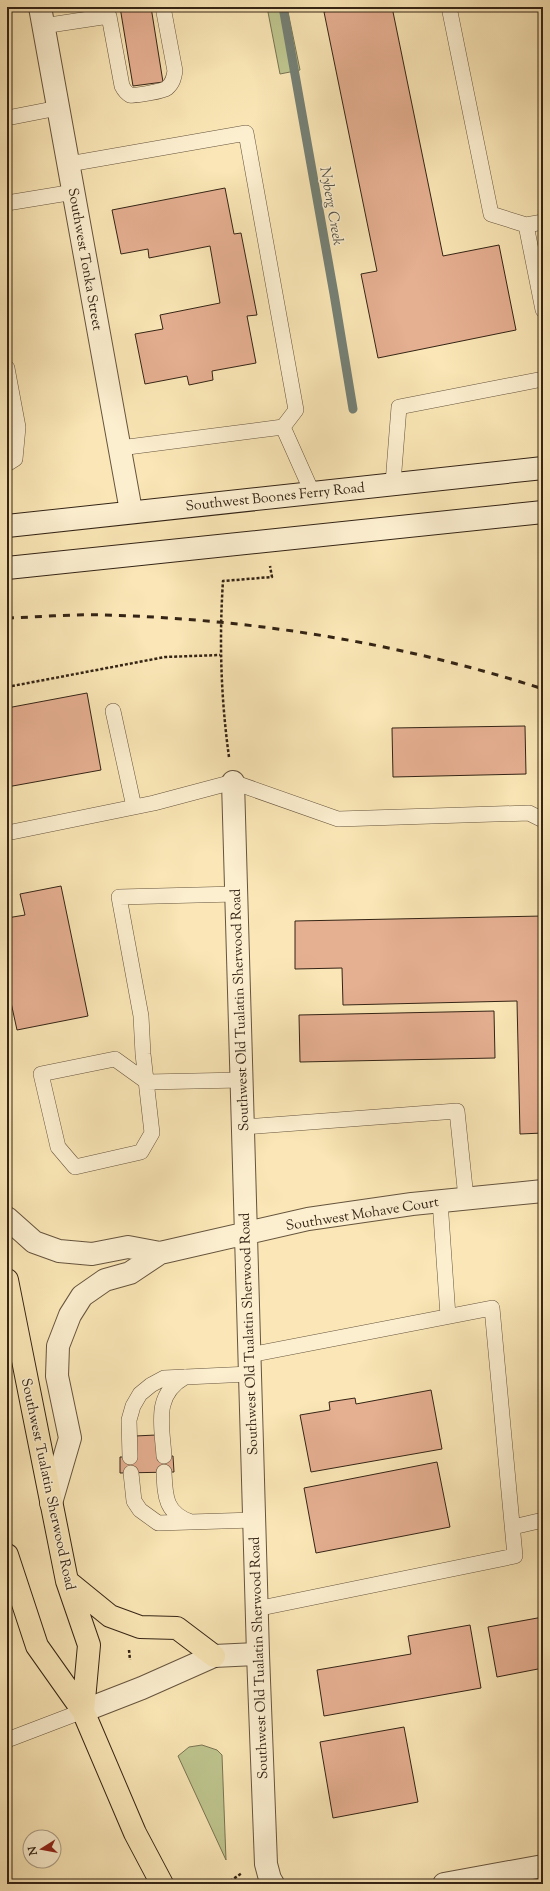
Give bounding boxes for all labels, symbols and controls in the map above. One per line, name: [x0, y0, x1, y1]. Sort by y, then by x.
water label: Nyberg Creek: [313, 165, 348, 247]
street label: Southwest Tonka Street: [62, 186, 106, 332]
street label: Southwest Boones Ferry Road: [185, 479, 366, 517]
street label: Southwest Old Tualatin Sherwood Road: [227, 888, 255, 1132]
street label: Southwest Mohave Court: [284, 1193, 440, 1237]
street label: Southwest Old Tualatin Sherwood Road: [236, 1212, 264, 1456]
street label: Southwest Tualatin Sherwood Road: [15, 1377, 79, 1592]
street label: Southwest Old Tualatin Sherwood Road: [246, 1536, 274, 1780]
north arrow: [22, 1829, 62, 1869]
text: N: [24, 1845, 42, 1858]

